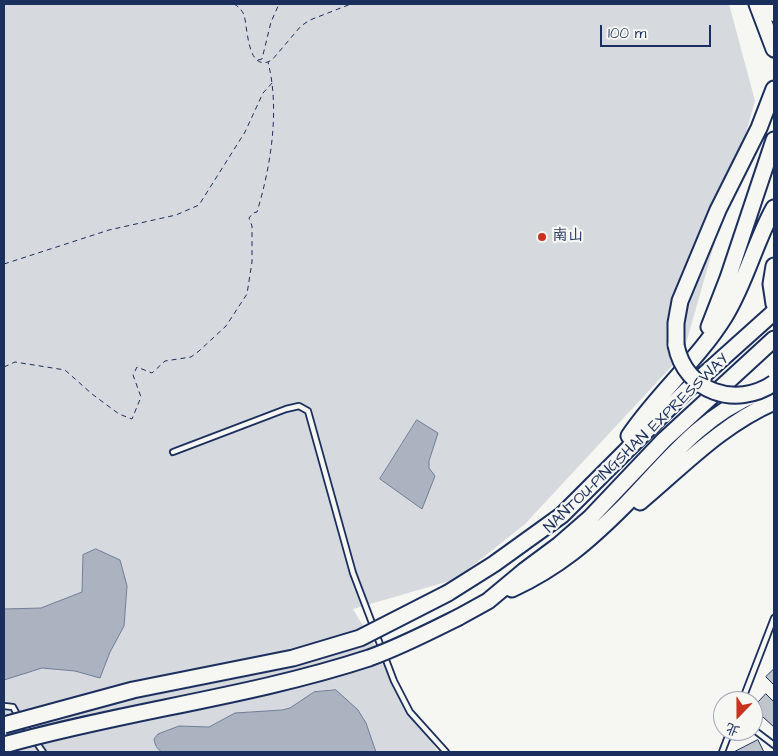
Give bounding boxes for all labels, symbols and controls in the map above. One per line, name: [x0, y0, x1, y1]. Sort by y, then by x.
scale bar: [603, 15, 714, 47]
text: 100 m: [608, 23, 647, 44]
place label: 南山: [552, 227, 584, 247]
marker: 南山: [536, 231, 548, 243]
street label: NANTOU-PINGSHAN EXPRESSWAY: [540, 350, 734, 538]
north arrow: [713, 691, 763, 741]
text: 北: [723, 717, 743, 741]

